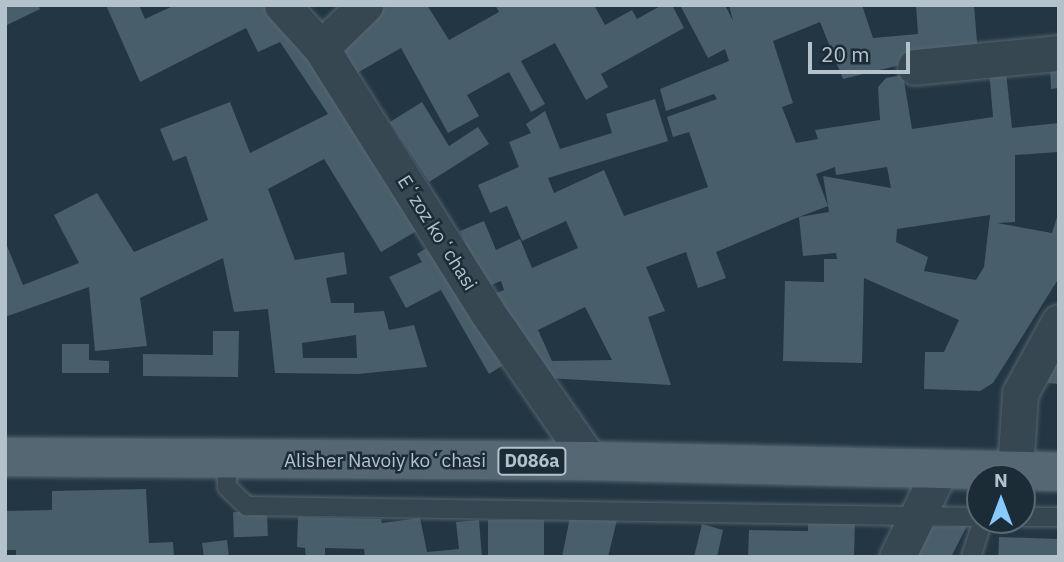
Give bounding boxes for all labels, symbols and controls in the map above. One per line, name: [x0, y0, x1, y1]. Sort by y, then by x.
scale bar: [812, 28, 914, 72]
text: 20 m: [821, 40, 870, 68]
street label: Eʻzoz koʻchasi: [393, 171, 481, 295]
road number: D086a: [497, 447, 567, 476]
street label: Alisher Navoiy koʻchasi: [284, 450, 486, 472]
north arrow: [966, 464, 1036, 534]
text: N: [994, 468, 1008, 492]

